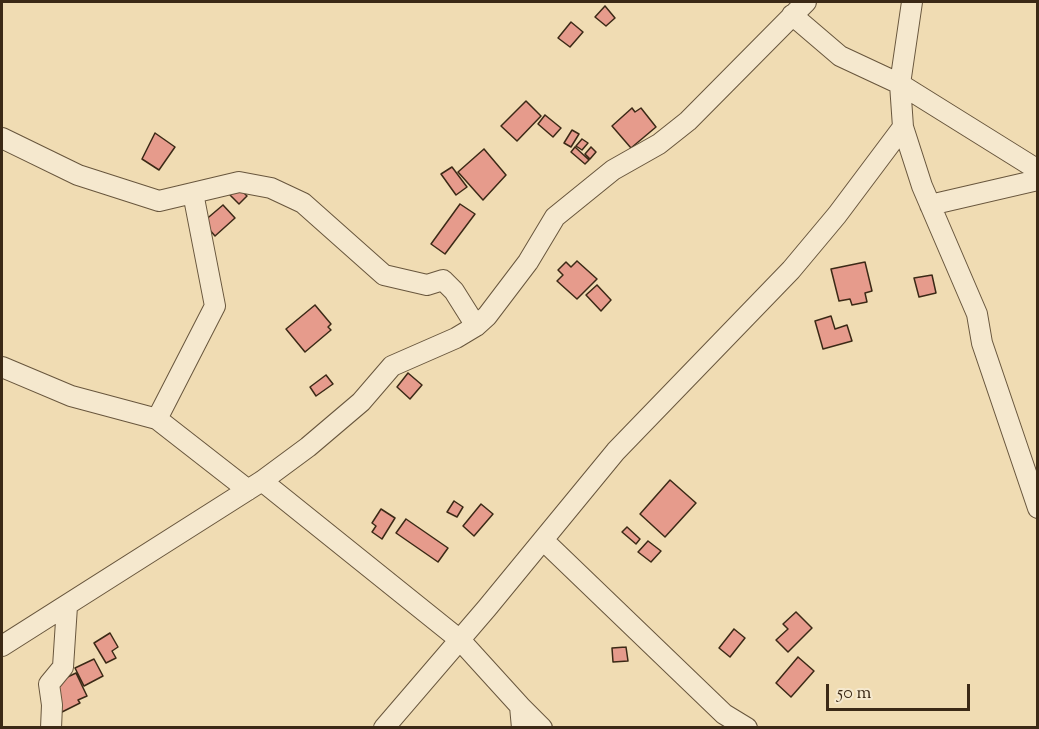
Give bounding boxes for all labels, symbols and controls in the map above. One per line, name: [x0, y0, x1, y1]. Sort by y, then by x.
scale bar: [829, 672, 973, 710]
text: 50 m: [837, 681, 871, 707]

